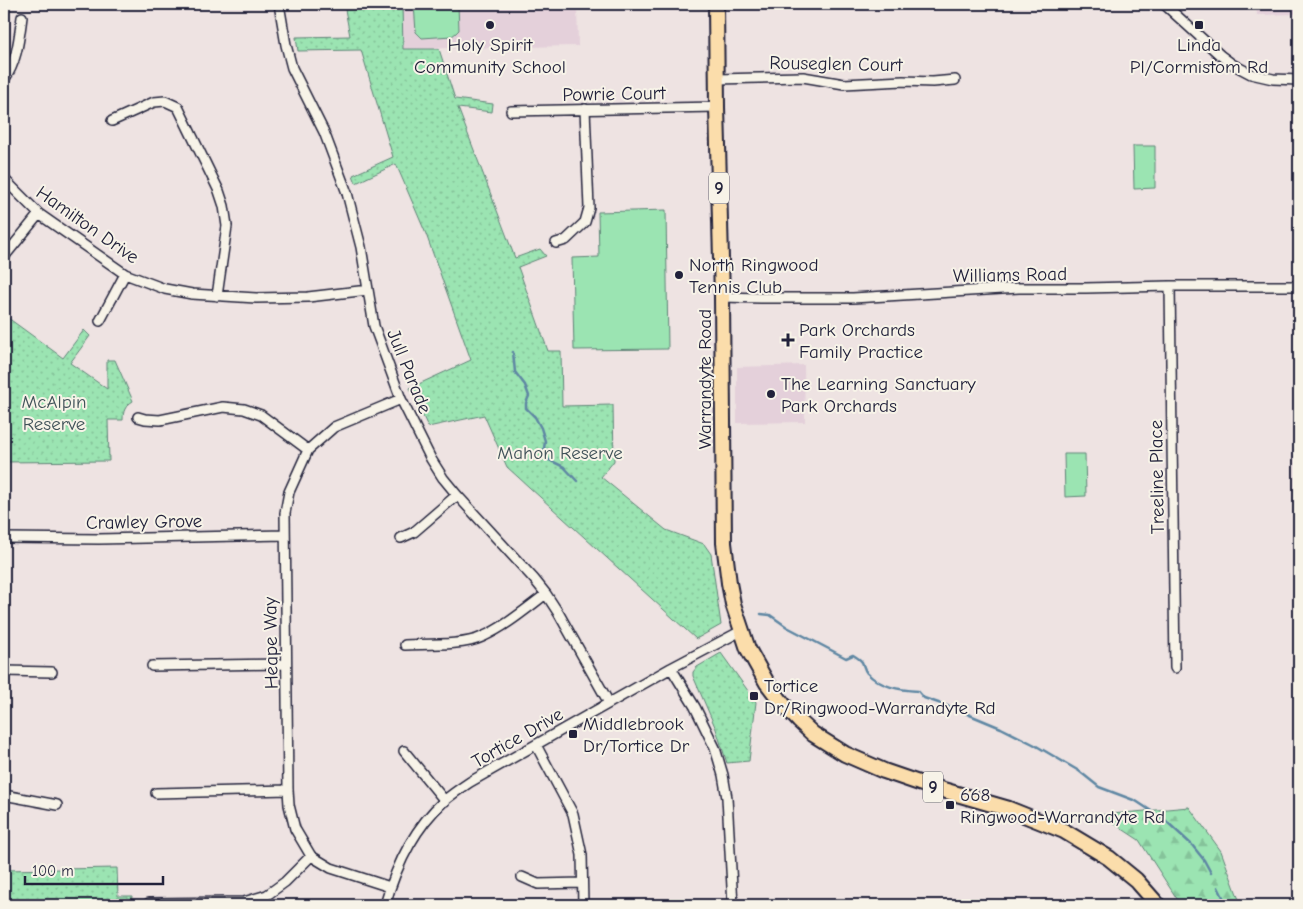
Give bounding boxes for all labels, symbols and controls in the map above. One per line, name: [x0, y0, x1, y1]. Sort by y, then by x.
marker: Holy Spirit Community School: [484, 19, 496, 31]
marker: Linda Pl/Cormistom Rd: [1193, 19, 1205, 31]
place label: Holy Spirit Community School: [414, 34, 566, 78]
place label: Linda Pl/Cormistom Rd: [1130, 34, 1268, 78]
street label: Rouseglen Court: [769, 52, 903, 76]
street label: Powrie Court: [562, 82, 666, 106]
road number: 9: [709, 172, 729, 204]
street label: Hamilton Drive: [32, 181, 143, 268]
place label: North Ringwood Tennis Club: [689, 254, 818, 298]
street label: Williams Road: [953, 263, 1067, 287]
marker: North Ringwood Tennis Club: [673, 269, 685, 281]
street label: Warrandyte Road: [694, 309, 716, 449]
place label: Park Orchards Family Practice: [799, 319, 923, 363]
street label: Jull Parade: [382, 326, 436, 417]
marker: Park Orchards Family Practice: [781, 333, 795, 347]
place label: The Learning Sanctuary Park Orchards: [781, 373, 976, 417]
marker: The Learning Sanctuary Park Orchards: [765, 388, 777, 400]
park label: McAlpin Reserve: [21, 391, 87, 435]
street label: Treeline Place: [1145, 420, 1169, 534]
park label: Mahon Reserve: [497, 442, 623, 464]
street label: Crawley Grove: [86, 510, 202, 534]
street label: Heape Way: [259, 596, 283, 689]
place label: Tortice Dr/Ringwood-Warrandyte Rd: [764, 675, 996, 719]
marker: Tortice Dr/Ringwood-Warrandyte Rd: [748, 690, 760, 702]
street label: Tortice Drive: [468, 703, 567, 773]
place label: Middlebrook Dr/Tortice Dr: [583, 713, 690, 757]
marker: Middlebrook Dr/Tortice Dr: [567, 728, 579, 740]
road number: 9: [923, 772, 943, 802]
place label: 668 Ringwood-Warrandyte Rd: [960, 784, 1165, 828]
marker: 668 Ringwood-Warrandyte Rd: [944, 799, 956, 811]
scale bar: [25, 854, 162, 886]
text: 100 m: [32, 862, 74, 880]

